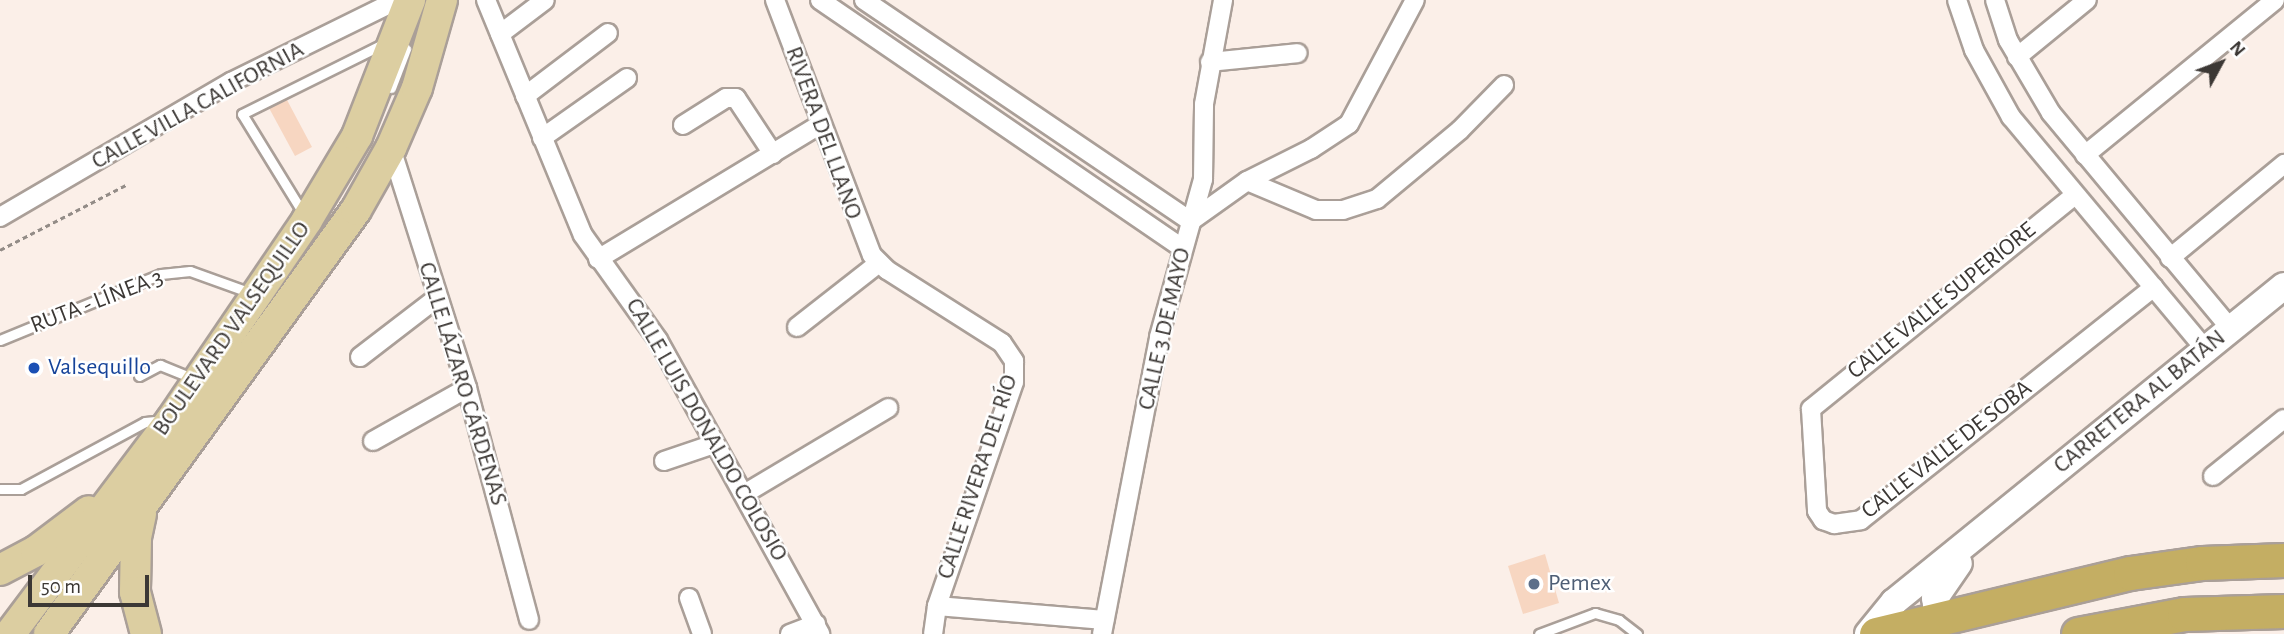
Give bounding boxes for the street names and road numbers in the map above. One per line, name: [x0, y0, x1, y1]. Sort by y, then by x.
street label: CALLE VILLA CALIFORNIA: [87, 36, 309, 176]
street label: RIVERA DEL LLANO: [778, 43, 868, 223]
street label: BOULEVARD VALSEQUILLO: [147, 216, 317, 442]
street label: CALLE VALLE SUPERIORE: [1842, 216, 2042, 386]
street label: CALLE 3 DE MAYO: [1132, 245, 1198, 413]
street label: CALLE LÁZARO CÁRDENAS: [411, 259, 513, 509]
street label: RUTA - LÍNEA 3: [27, 264, 167, 340]
street label: CALLE LUIS DONALDO COLOSIO: [619, 293, 793, 567]
street label: CARRETERA AL BATÁN: [2048, 324, 2232, 480]
street label: CALLE RIVERA DEL RÍO: [931, 371, 1025, 583]
street label: CALLE VALLE DE SOBA: [1856, 374, 2038, 526]

